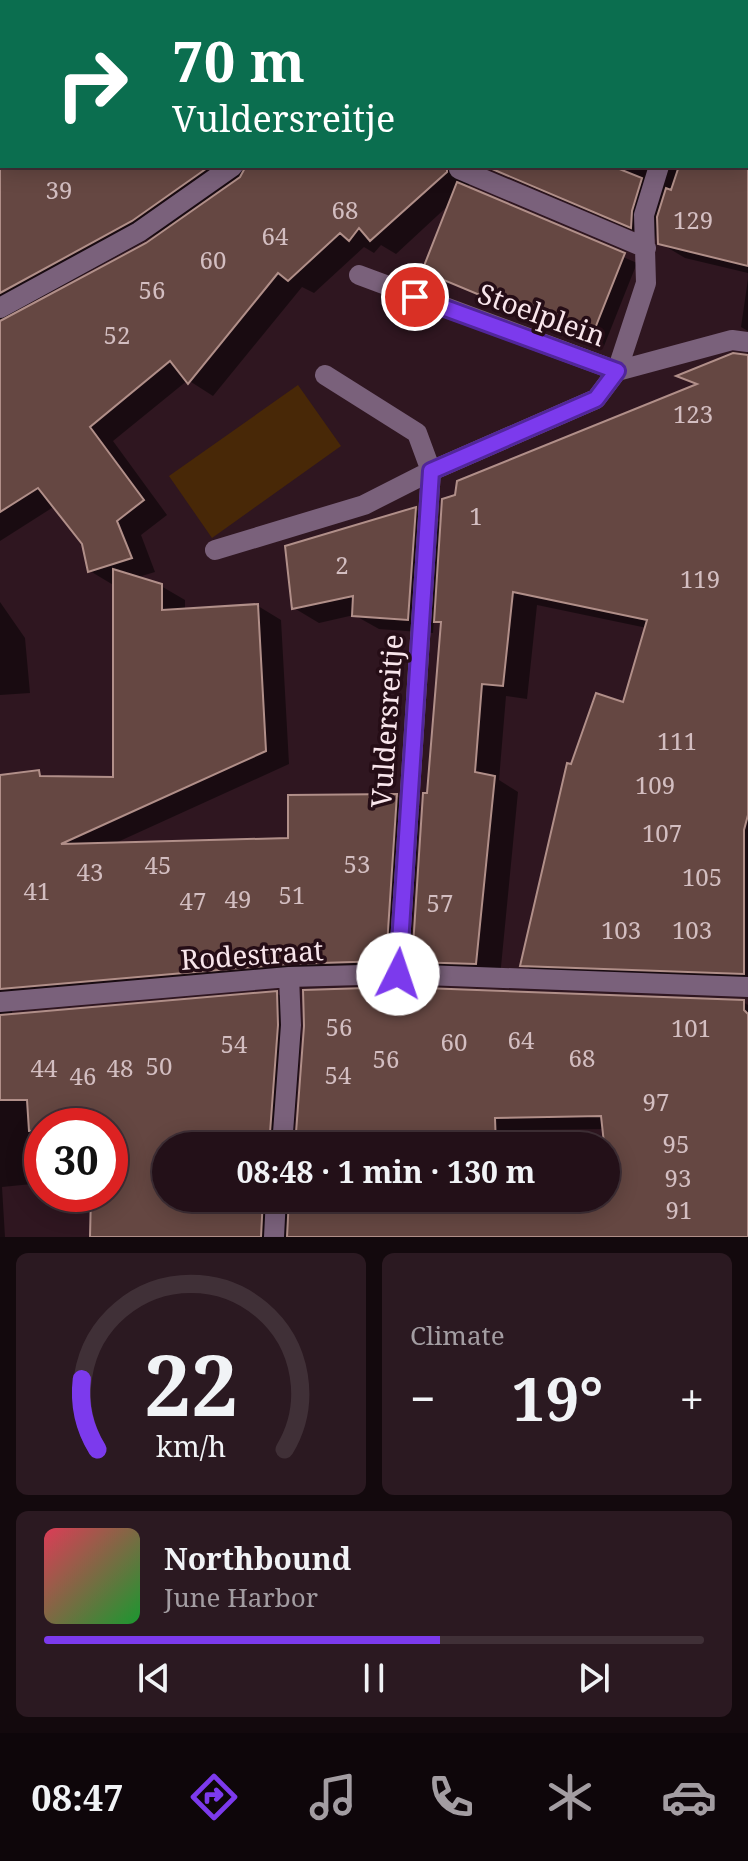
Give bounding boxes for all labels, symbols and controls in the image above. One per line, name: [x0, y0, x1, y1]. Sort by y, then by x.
text: 70 m: [172, 22, 305, 98]
icon: right: [40, 32, 144, 136]
text: Vuldersreitje: [172, 94, 395, 143]
house number: 39: [46, 173, 72, 206]
house number: 68: [332, 193, 358, 226]
house number: 129: [673, 203, 713, 236]
house number: 64: [262, 219, 289, 252]
house number: 60: [200, 243, 226, 276]
pin: [381, 263, 449, 331]
house number: 56: [139, 273, 165, 306]
street label: Stoelplein: [473, 273, 611, 355]
icon: arrive: [393, 275, 437, 319]
house number: 52: [104, 318, 130, 351]
house number: 123: [673, 397, 713, 430]
house number: 1: [469, 499, 483, 532]
house number: 2: [335, 548, 349, 581]
house number: 119: [680, 562, 720, 595]
street label: Vuldersreitje: [361, 633, 411, 809]
house number: 111: [657, 724, 697, 757]
house number: 109: [635, 768, 675, 801]
house number: 107: [642, 816, 682, 849]
house number: 53: [344, 847, 370, 880]
house number: 45: [145, 848, 171, 881]
house number: 43: [77, 855, 103, 888]
house number: 105: [682, 860, 722, 893]
house number: 41: [24, 874, 50, 907]
house number: 51: [279, 878, 305, 911]
house number: 49: [225, 882, 251, 915]
house number: 47: [180, 884, 206, 917]
house number: 57: [427, 886, 453, 919]
house number: 103: [601, 913, 641, 946]
house number: 103: [672, 913, 712, 946]
street label: Rodestraat: [179, 930, 325, 978]
position arrow: [356, 932, 440, 1016]
house number: 56: [326, 1010, 352, 1043]
house number: 101: [671, 1011, 711, 1044]
house number: 64: [508, 1023, 535, 1056]
house number: 60: [441, 1025, 467, 1058]
house number: 54: [221, 1027, 248, 1060]
house number: 68: [569, 1041, 595, 1074]
house number: 56: [373, 1042, 399, 1075]
house number: 50: [146, 1049, 172, 1082]
house number: 44: [31, 1051, 58, 1084]
house number: 48: [107, 1051, 133, 1084]
house number: 54: [325, 1058, 352, 1091]
house number: 46: [70, 1059, 96, 1092]
house number: 97: [643, 1085, 669, 1118]
speed limit sign: 30: [24, 1108, 128, 1212]
house number: 95: [663, 1127, 689, 1160]
text: 08:48 · 1 min · 130 m: [237, 1151, 535, 1192]
house number: 93: [665, 1161, 691, 1194]
house number: 91: [666, 1193, 692, 1226]
text: Climate: [410, 1317, 505, 1353]
text: 22: [144, 1327, 238, 1440]
text: 19°: [512, 1357, 603, 1439]
text: −: [410, 1368, 435, 1428]
text: +: [679, 1368, 704, 1428]
text: km/h: [156, 1426, 226, 1465]
text: Northbound: [164, 1538, 351, 1579]
text: June Harbor: [164, 1579, 318, 1615]
icon: previous: [132, 1656, 176, 1700]
icon: pause: [352, 1656, 396, 1700]
icon: next: [572, 1656, 616, 1700]
icon: directions: [186, 1769, 242, 1825]
icon: music: [305, 1769, 361, 1825]
icon: phone: [423, 1769, 479, 1825]
icon: climate: [542, 1769, 598, 1825]
icon: car: [661, 1769, 717, 1825]
text: 08:47: [31, 1773, 124, 1822]

